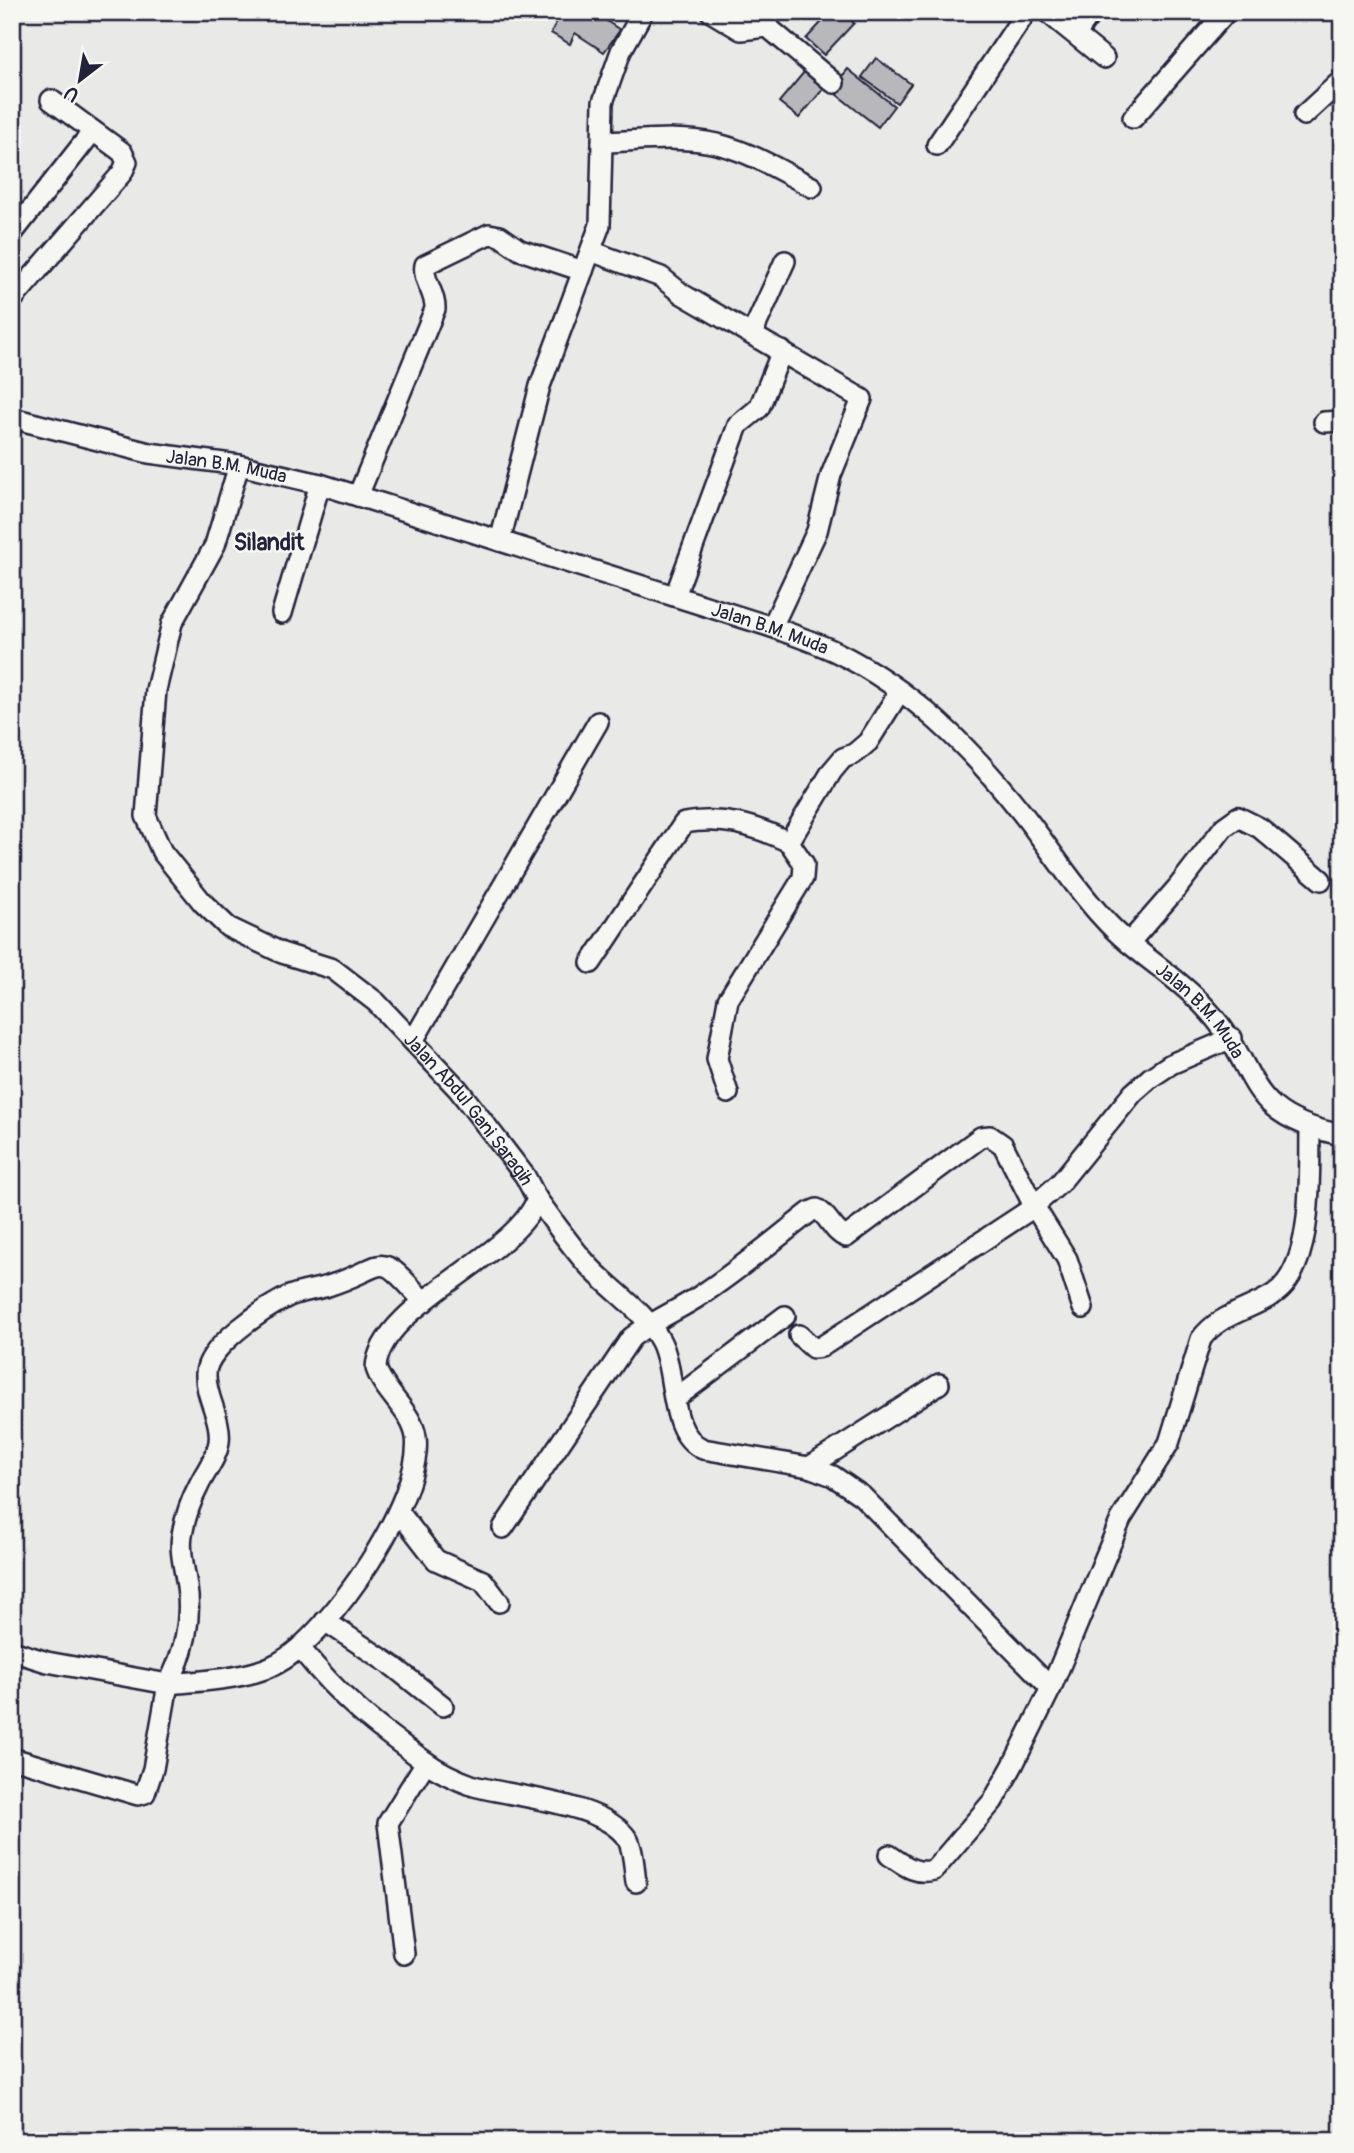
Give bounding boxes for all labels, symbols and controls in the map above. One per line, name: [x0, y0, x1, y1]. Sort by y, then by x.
north arrow: [46, 46, 116, 116]
text: U: [60, 80, 83, 107]
street label: Jalan B.M. Muda: [164, 444, 289, 489]
district label: Silandit: [234, 528, 305, 557]
street label: Jalan B.M. Muda: [708, 598, 832, 660]
street label: Jalan B.M. Muda: [1150, 958, 1250, 1063]
street label: Jalan Abdul Gani Saragih: [398, 1028, 539, 1190]

